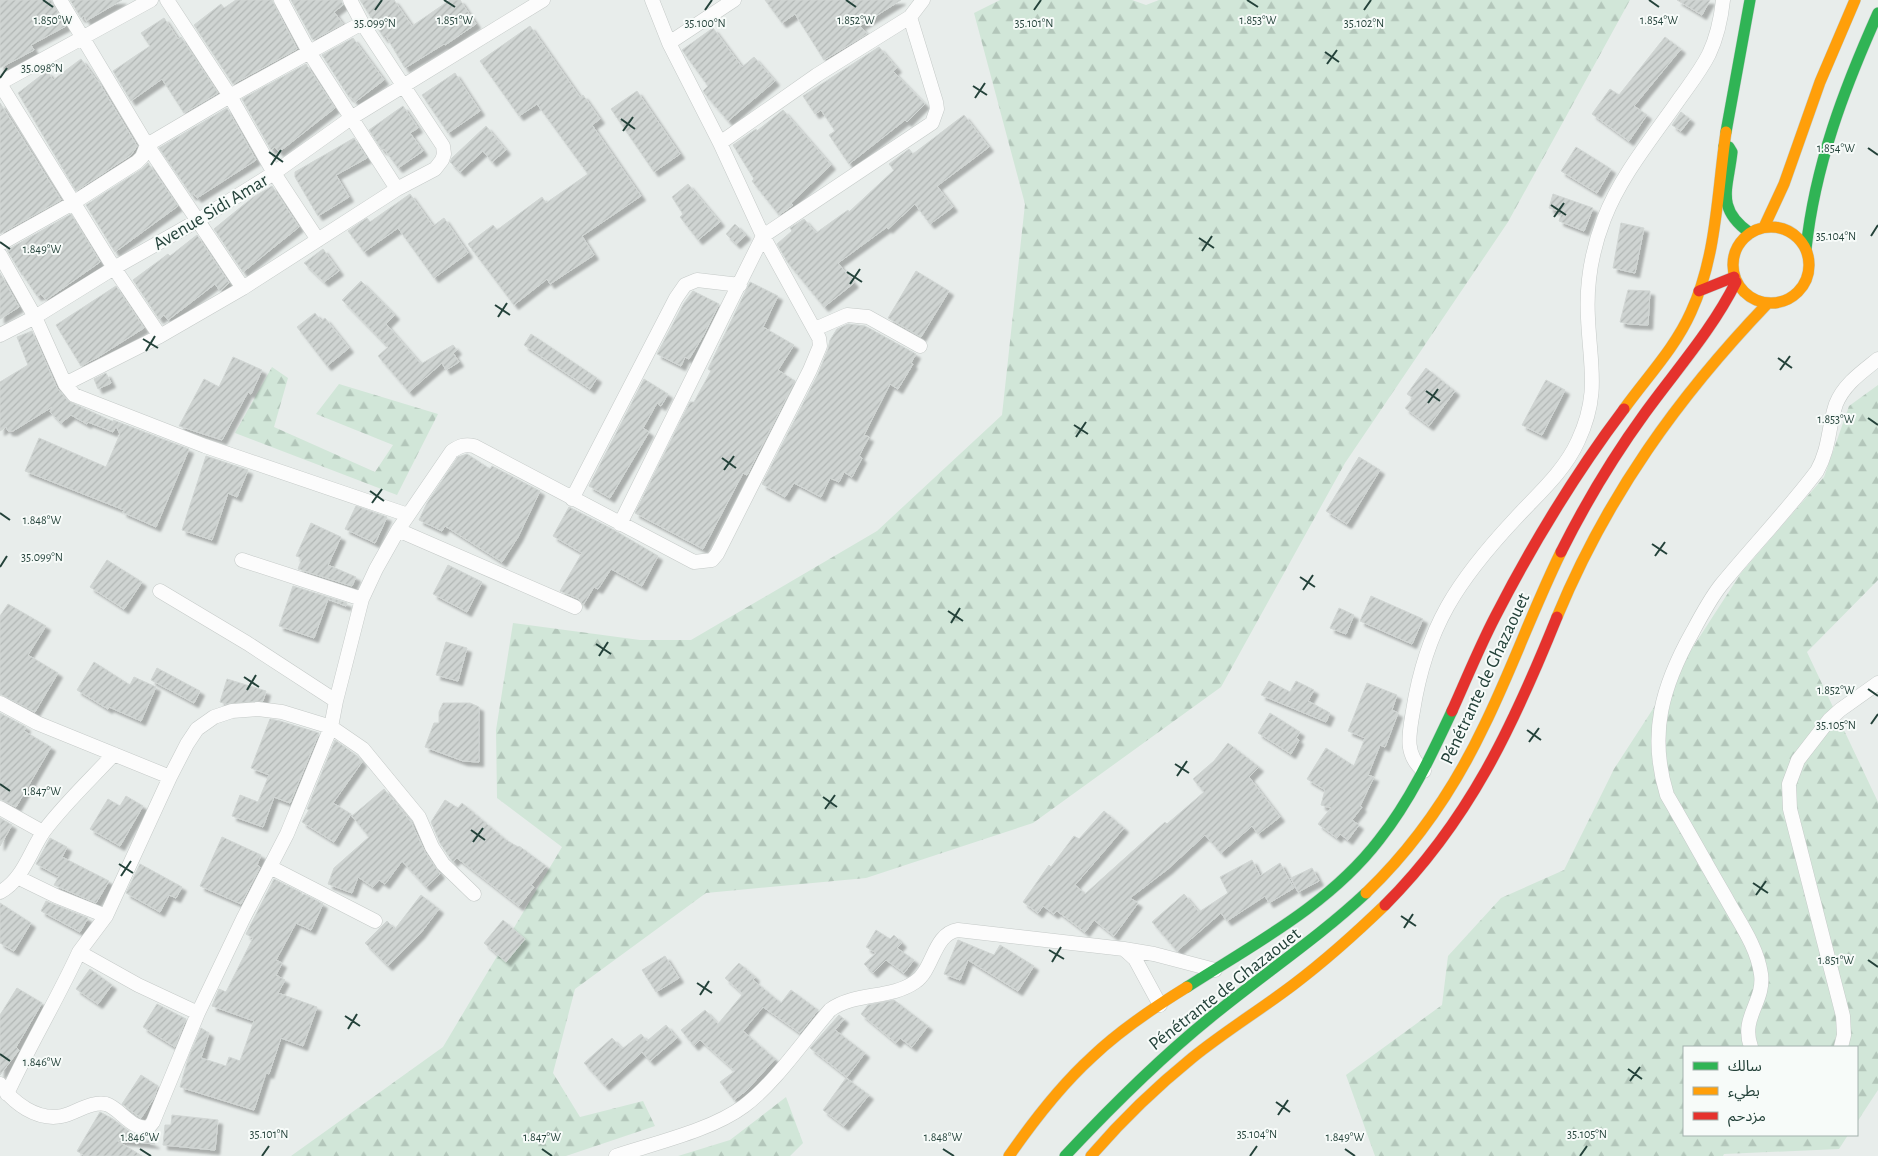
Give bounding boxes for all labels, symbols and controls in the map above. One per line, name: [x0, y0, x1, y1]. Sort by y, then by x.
text: 1.850°W: [34, 14, 72, 26]
text: 1.851°W: [437, 14, 473, 26]
text: 1.852°W: [837, 14, 875, 26]
text: 1.853°W: [1240, 14, 1277, 26]
text: 1.854°W: [1640, 14, 1678, 26]
text: 35.099°N: [354, 17, 396, 29]
text: 35.100°N: [684, 17, 726, 29]
text: 35.101°N: [1014, 17, 1054, 29]
text: 35.102°N: [1344, 17, 1384, 29]
text: 35.098°N: [21, 62, 63, 74]
text: 1.854°W: [1817, 142, 1855, 154]
street label: Avenue Sidi Amar: [150, 171, 272, 254]
text: 35.104°N: [1816, 230, 1856, 242]
text: 1.849°W: [23, 243, 61, 255]
text: 1.853°W: [1818, 413, 1855, 425]
text: 1.848°W: [23, 514, 61, 526]
text: 35.099°N: [21, 551, 63, 563]
street label: Pénétrante de Ghazaouet: [1437, 590, 1533, 767]
text: 1.852°W: [1817, 684, 1855, 696]
text: 35.105°N: [1816, 719, 1856, 731]
text: 1.847°W: [23, 785, 61, 797]
street label: Pénétrante de Ghazaouet: [1146, 924, 1304, 1054]
text: 1.851°W: [1818, 954, 1854, 966]
legend: [1683, 1046, 1858, 1136]
text: 1.846°W: [23, 1056, 61, 1068]
text: سالك: [1728, 1059, 1762, 1074]
text: بطيء: [1728, 1084, 1760, 1102]
text: مزدحم: [1728, 1109, 1766, 1127]
text: 35.101°N: [249, 1128, 289, 1140]
text: 35.104°N: [1237, 1128, 1277, 1140]
text: 35.105°N: [1567, 1128, 1607, 1140]
text: 1.846°W: [121, 1131, 159, 1143]
text: 1.847°W: [523, 1131, 561, 1143]
text: 1.848°W: [924, 1131, 962, 1143]
text: 1.849°W: [1326, 1131, 1364, 1143]

